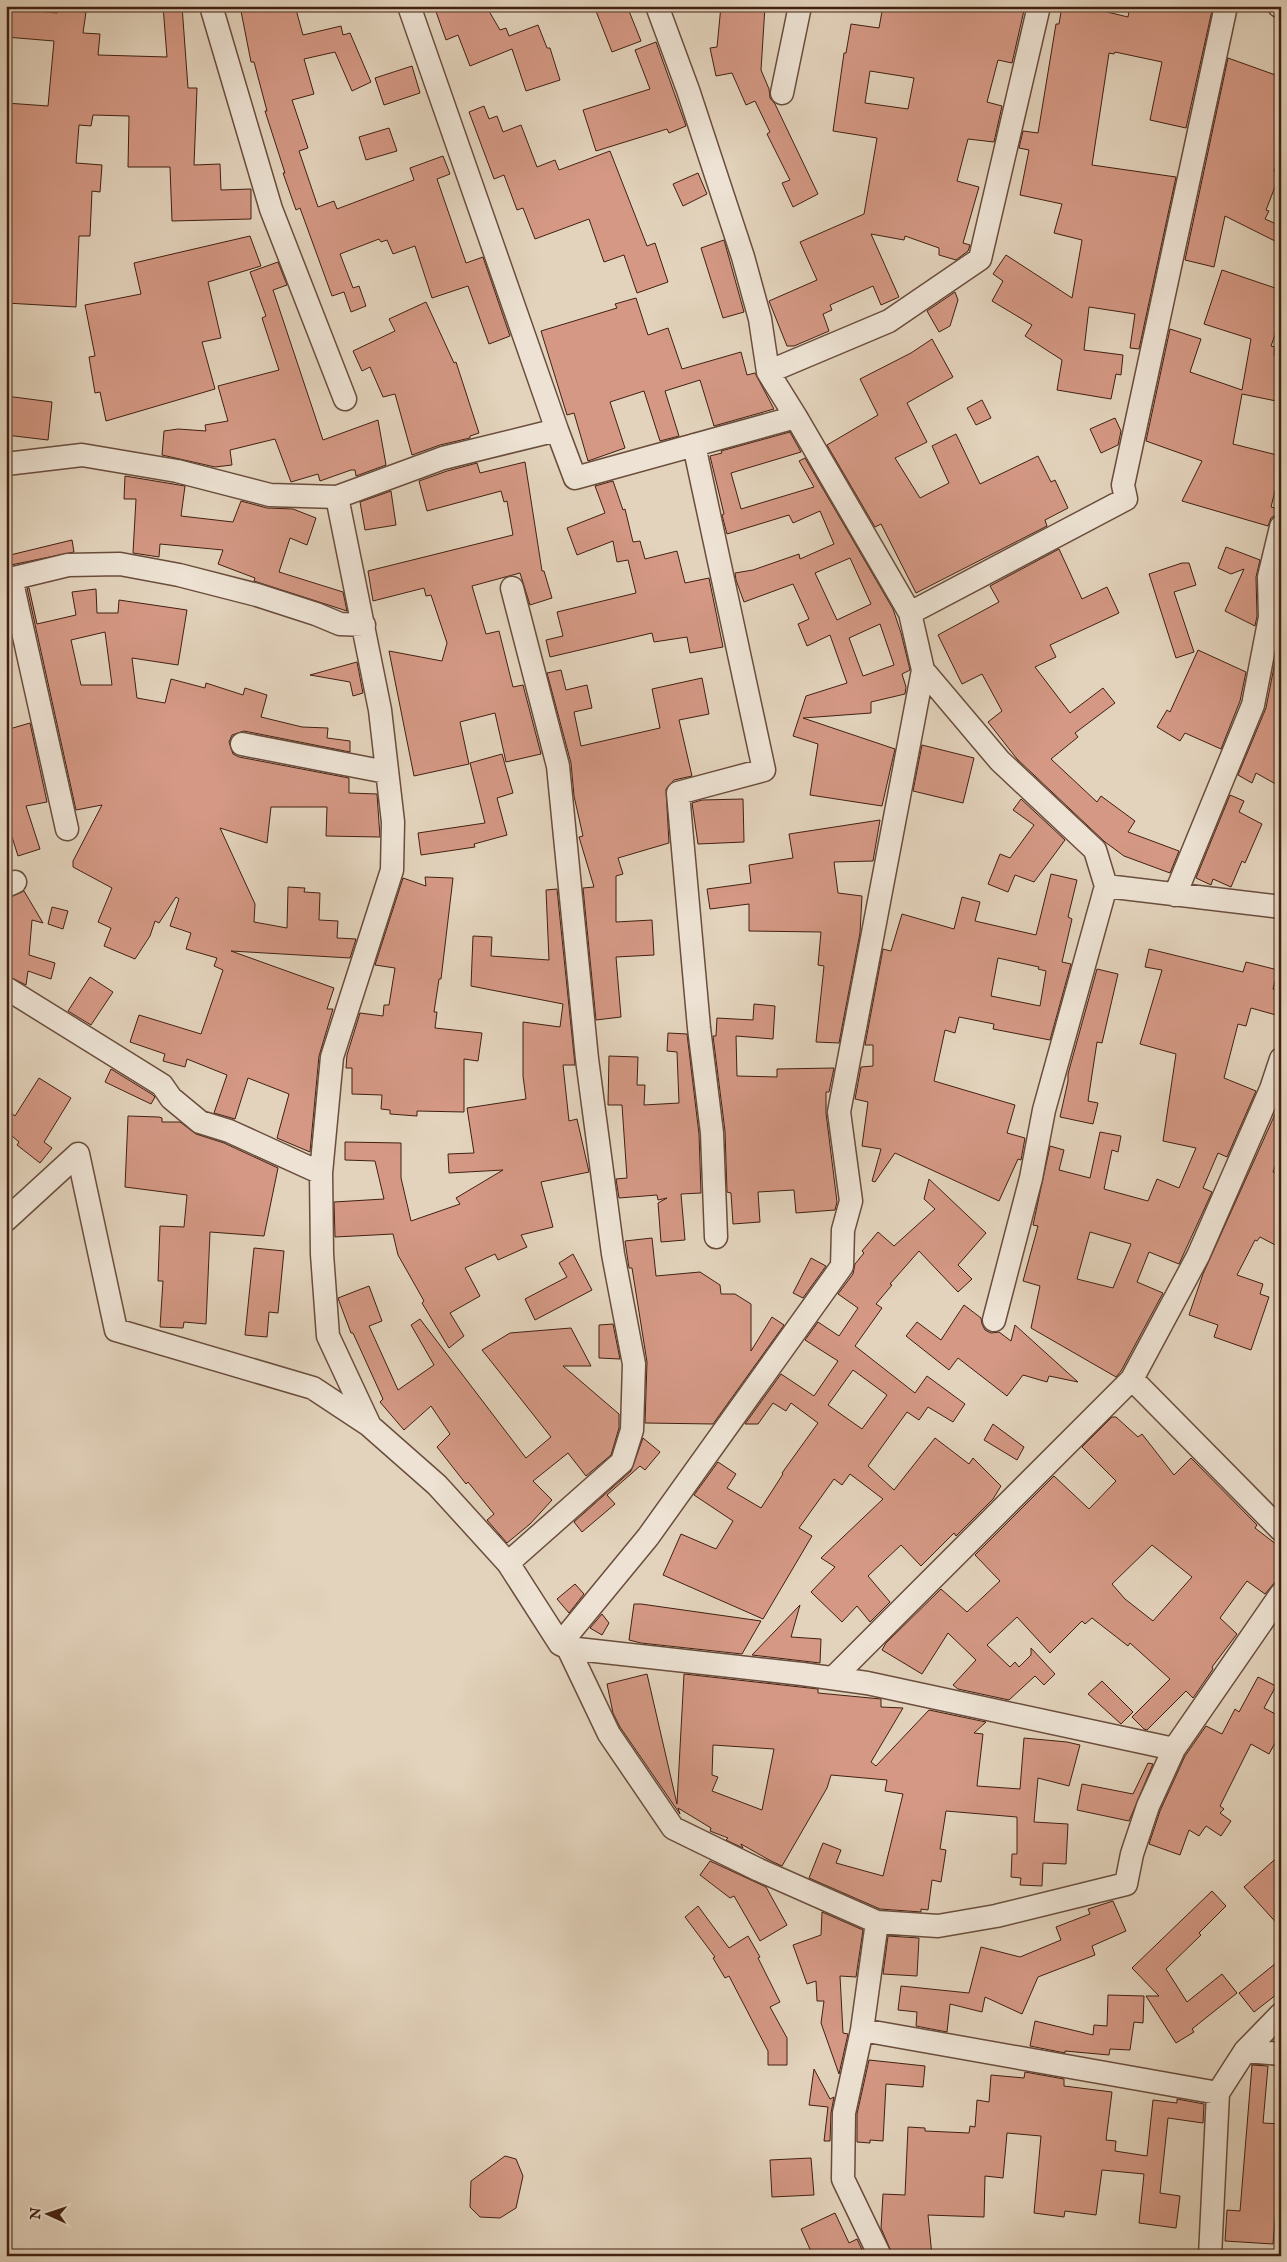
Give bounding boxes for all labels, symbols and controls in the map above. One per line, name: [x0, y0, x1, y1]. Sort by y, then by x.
north arrow: [22, 2190, 72, 2240]
text: N: [27, 2207, 45, 2221]

